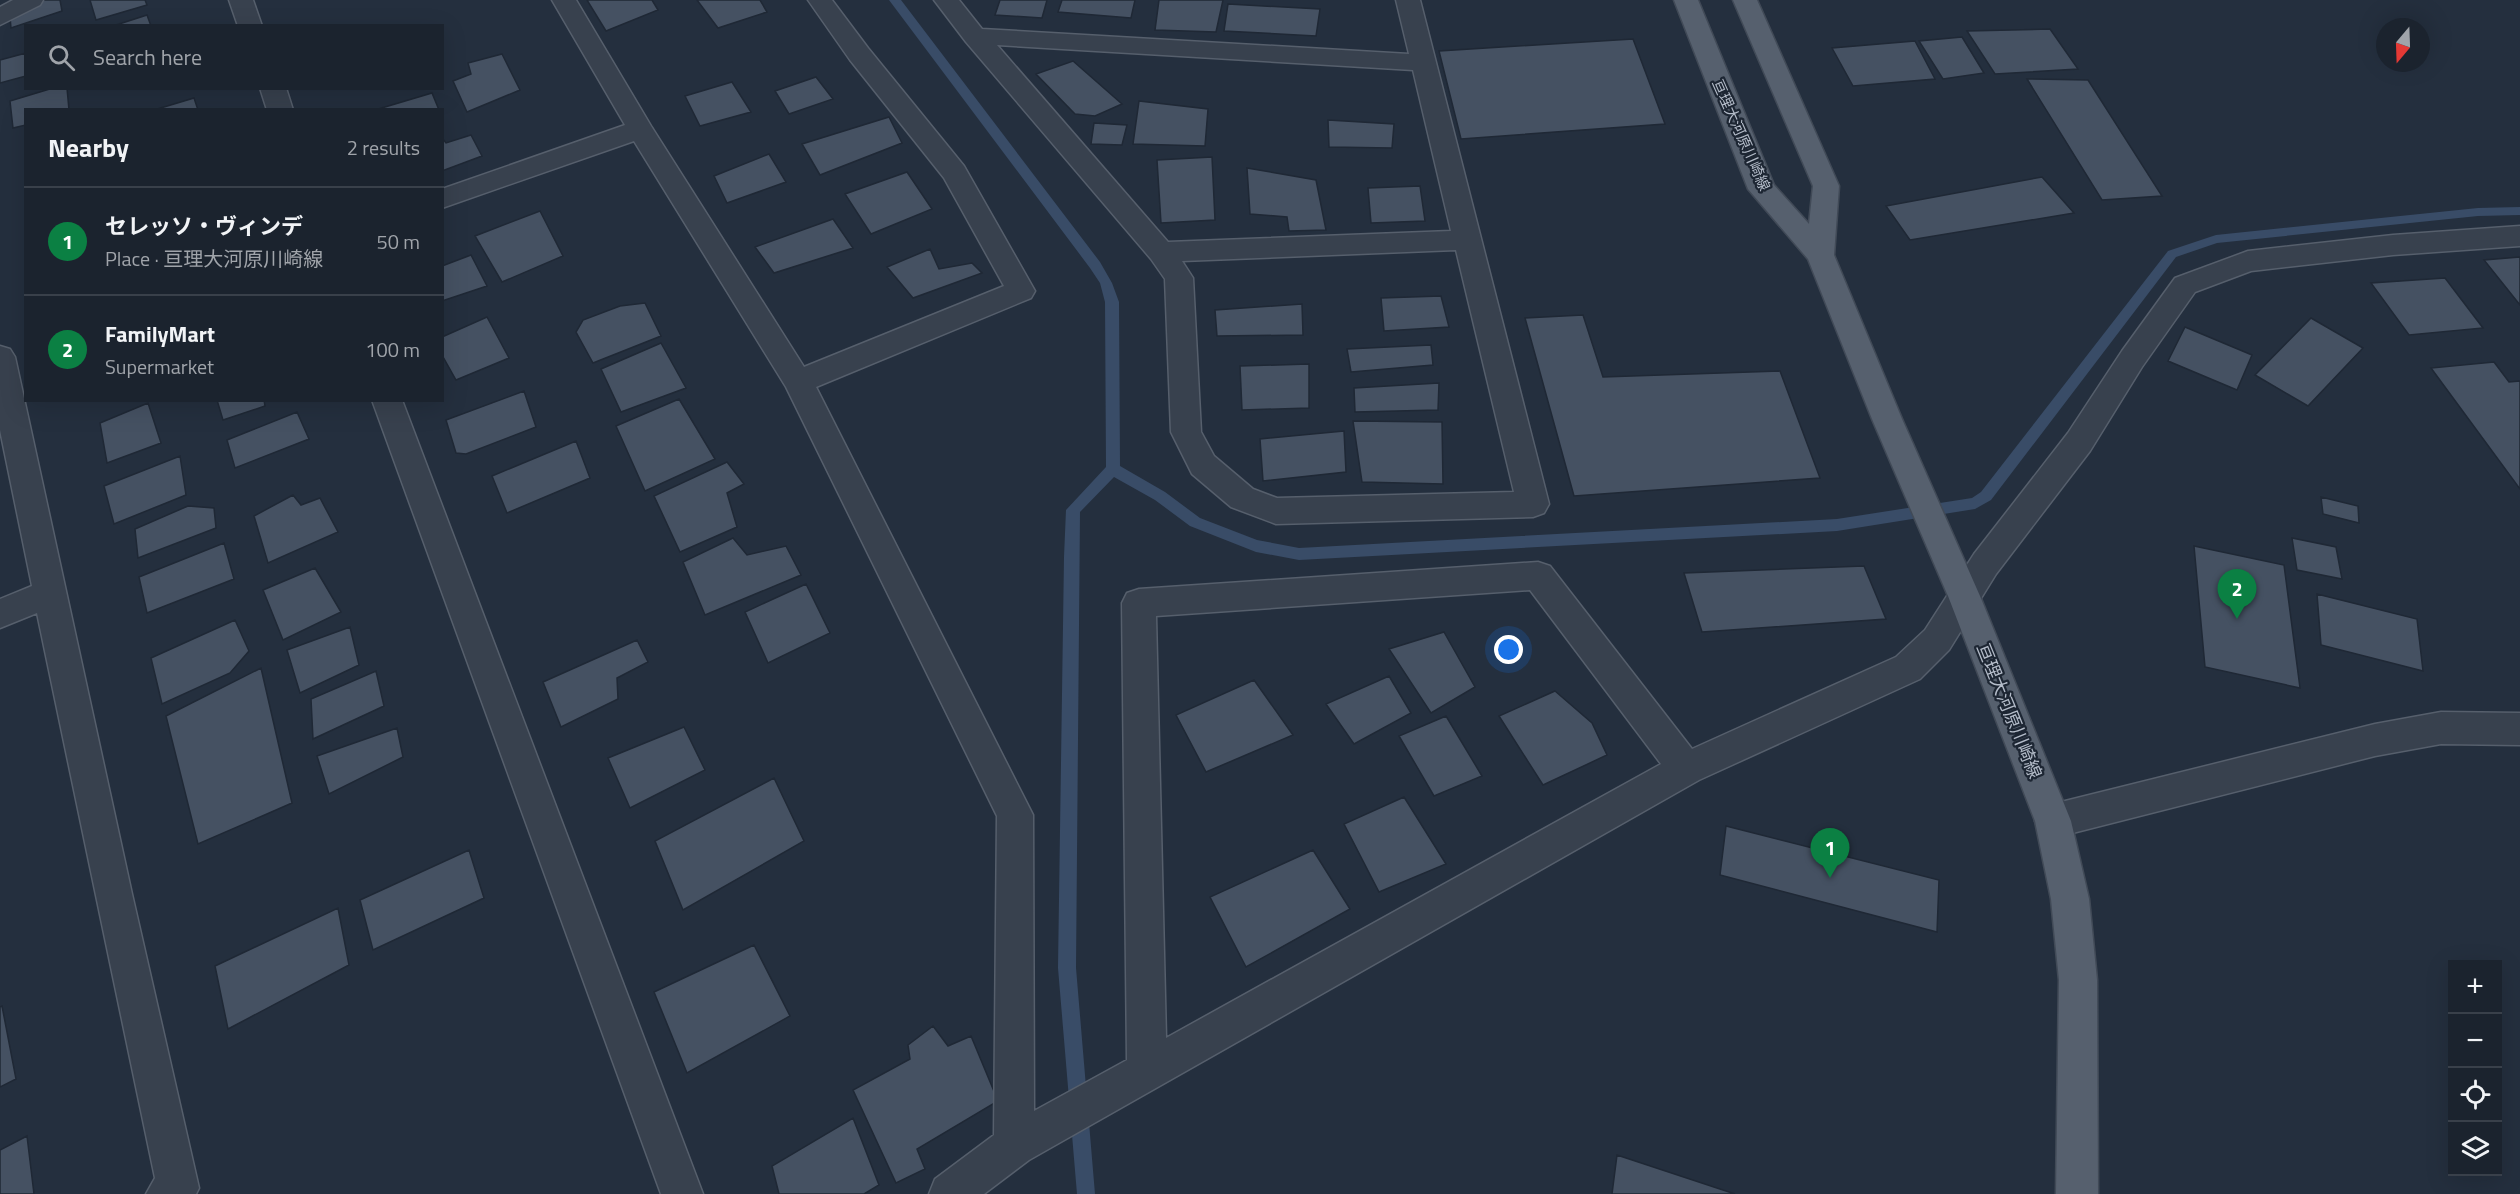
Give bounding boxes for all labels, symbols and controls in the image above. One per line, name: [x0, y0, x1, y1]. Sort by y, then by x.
north arrow: [2376, 18, 2430, 72]
search box: [24, 24, 444, 90]
text: Search here: [93, 40, 202, 74]
icon: search: [45, 41, 78, 74]
street label: 亘理大河原川崎線: [1707, 75, 1776, 194]
text: Nearby: [48, 128, 129, 167]
text: 2 results: [347, 132, 420, 163]
text: セレッソ・ヴィンデ: [105, 209, 303, 243]
text: 1: [62, 226, 73, 257]
text: 50 m: [376, 226, 420, 257]
text: Place · 亘理大河原川崎線: [105, 243, 323, 274]
text: FamilyMart: [105, 317, 215, 351]
text: 2: [62, 334, 73, 365]
text: 100 m: [365, 334, 420, 365]
text: Supermarket: [105, 351, 214, 382]
pin: 2: [2218, 570, 2256, 619]
your location: [1494, 635, 1523, 664]
street label: 亘理大河原川崎線: [1970, 639, 2049, 783]
pin: 1: [1810, 828, 1850, 878]
map controls: [2448, 960, 2502, 1176]
button: +: [2448, 960, 2502, 1014]
button: −: [2448, 1014, 2502, 1068]
button: locate: [2448, 1068, 2502, 1122]
button: layers: [2448, 1122, 2502, 1176]

